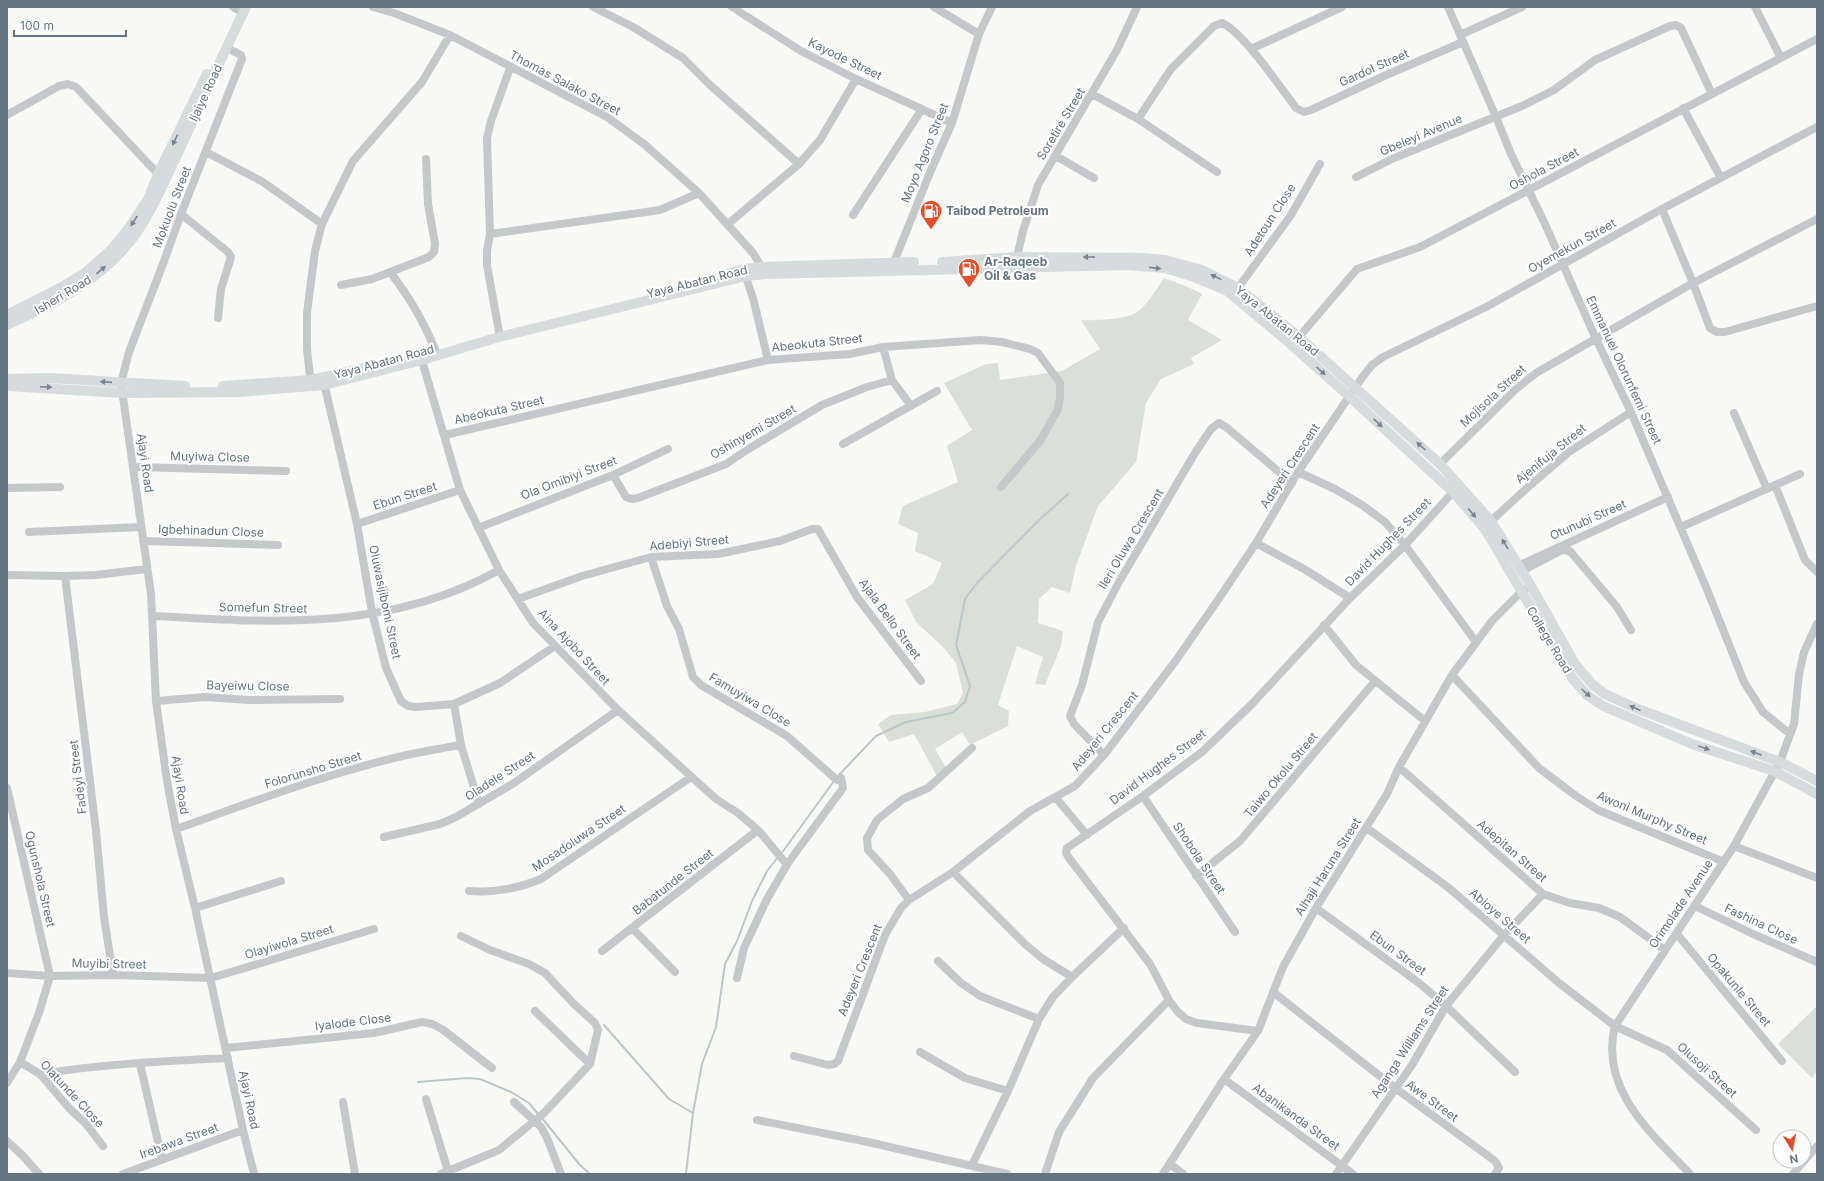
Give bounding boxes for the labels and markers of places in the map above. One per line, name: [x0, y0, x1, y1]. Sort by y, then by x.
fuel station icon: Taibod Petroleum: [918, 198, 944, 231]
place label: Taibod Petroleum: [946, 203, 1049, 218]
place label: Ar-Raqeeb Oil & Gas: [984, 254, 1048, 283]
fuel station icon: Ar-Raqeeb Oil & Gas: [956, 256, 982, 289]

